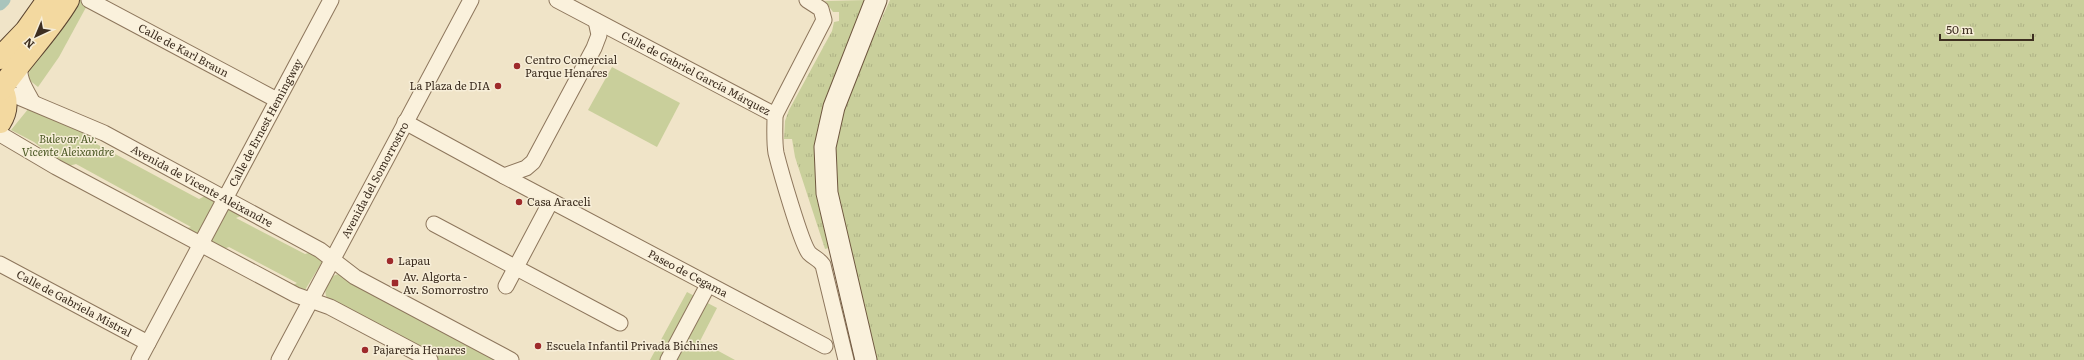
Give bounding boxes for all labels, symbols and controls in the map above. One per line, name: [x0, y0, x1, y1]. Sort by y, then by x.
north arrow: [16, 16, 56, 56]
scale bar: [1940, 16, 2033, 42]
street label: Calle de Karl Braun: [136, 19, 232, 80]
text: 50 m: [1946, 20, 1973, 38]
street label: Calle de Gabriel García Márquez: [619, 26, 774, 119]
text: N: [19, 35, 37, 53]
place label: Centro Comercial Parque Henares: [525, 51, 618, 80]
street label: Calle de Ernest Hemingway: [224, 55, 306, 189]
marker: Centro Comercial Parque Henares: [512, 61, 522, 71]
place label: La Plaza de DIA: [410, 77, 490, 93]
marker: La Plaza de DIA: [493, 81, 503, 91]
street label: Avenida del Somorrostro: [336, 118, 412, 241]
park label: Bulevar Av. Vicente Aleixandre: [22, 130, 114, 159]
street label: Avenida de Vicente Aleixandre: [129, 140, 276, 230]
place label: Casa Araceli: [527, 193, 591, 209]
marker: Casa Araceli: [514, 197, 524, 207]
street label: Paseo de Cegama: [646, 245, 731, 300]
place label: Lapau: [398, 252, 430, 268]
marker: Lapau: [385, 256, 395, 266]
street label: Calle de Gabriela Mistral: [14, 265, 135, 340]
place label: Av. Algorta - Av. Somorrostro: [403, 268, 489, 297]
marker: Av. Algorta - Av. Somorrostro: [390, 278, 400, 288]
place label: Escuela Infantil Privada Bichines: [546, 337, 718, 353]
place label: Pajarería Henares: [373, 341, 466, 357]
marker: Escuela Infantil Privada Bichines: [533, 341, 543, 351]
marker: Pajarería Henares: [360, 345, 370, 355]

